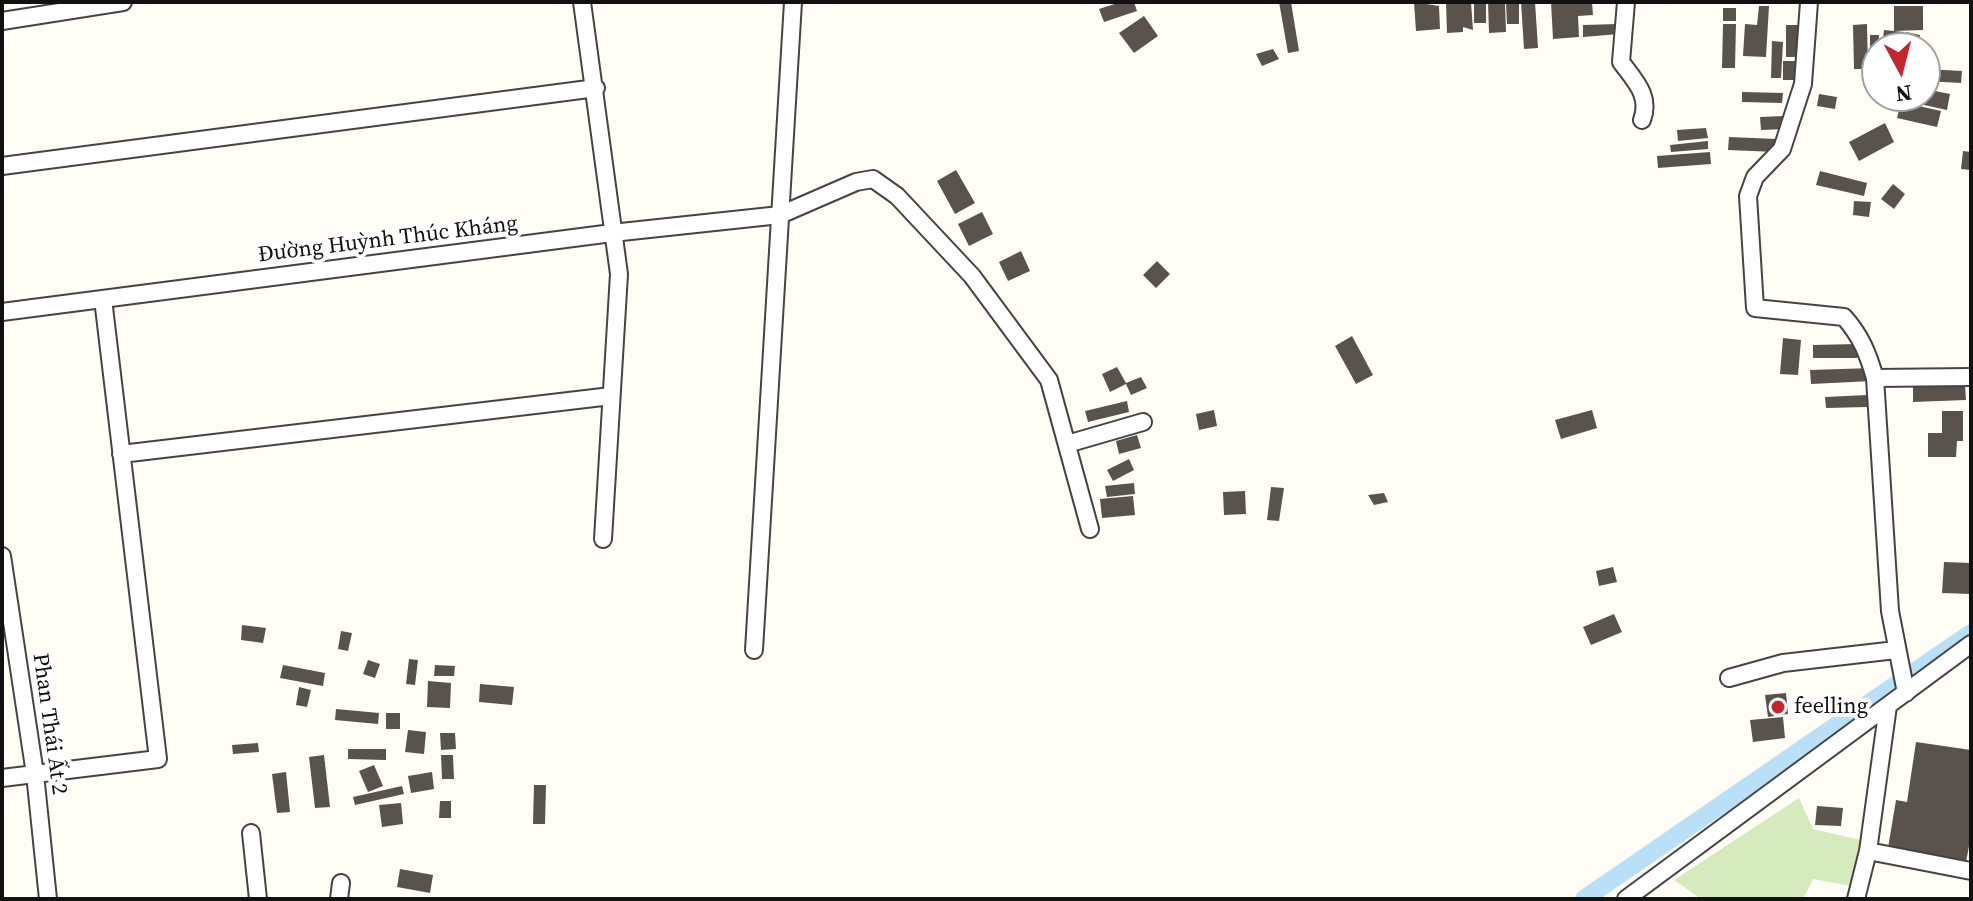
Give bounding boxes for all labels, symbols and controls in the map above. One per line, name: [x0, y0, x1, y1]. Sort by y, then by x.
north arrow: [1861, 32, 1941, 112]
text: N: [1894, 78, 1913, 110]
street label: Đường Huỳnh Thúc Kháng: [257, 211, 519, 269]
street label: Phan Thái Ất 2: [26, 652, 72, 796]
place label: feelling: [1794, 694, 1868, 720]
marker: feelling: [1769, 698, 1787, 716]

